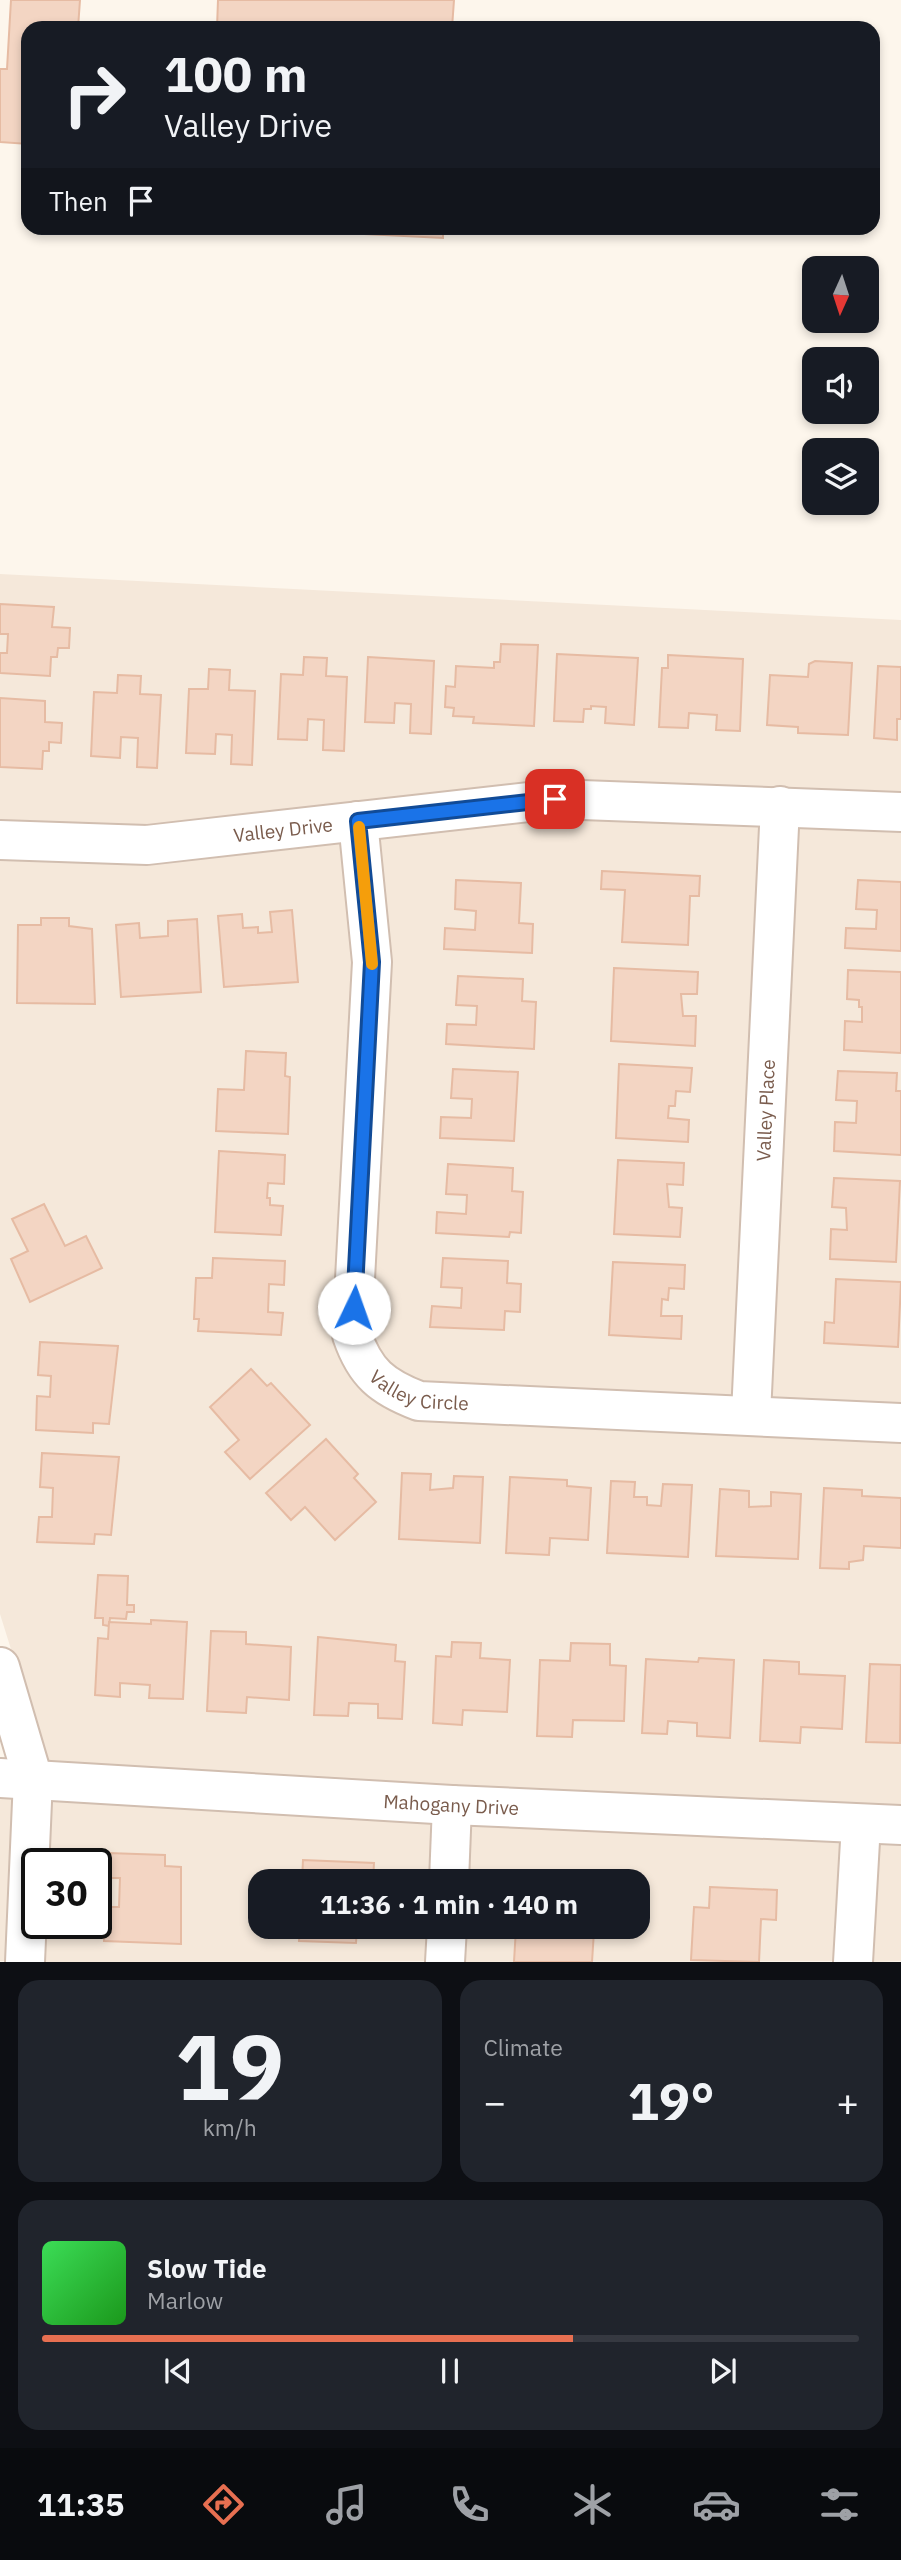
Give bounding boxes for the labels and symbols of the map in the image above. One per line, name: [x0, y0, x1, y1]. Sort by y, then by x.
north arrow: [802, 256, 878, 332]
pin: [525, 769, 585, 829]
street label: Valley Drive: [232, 812, 334, 847]
street label: Valley Place: [751, 1059, 780, 1162]
position arrow: [317, 1271, 391, 1345]
street label: Valley Circle: [364, 1365, 469, 1415]
street label: Mahogany Drive: [383, 1789, 520, 1820]
speed limit sign: 30: [21, 1848, 112, 1939]

